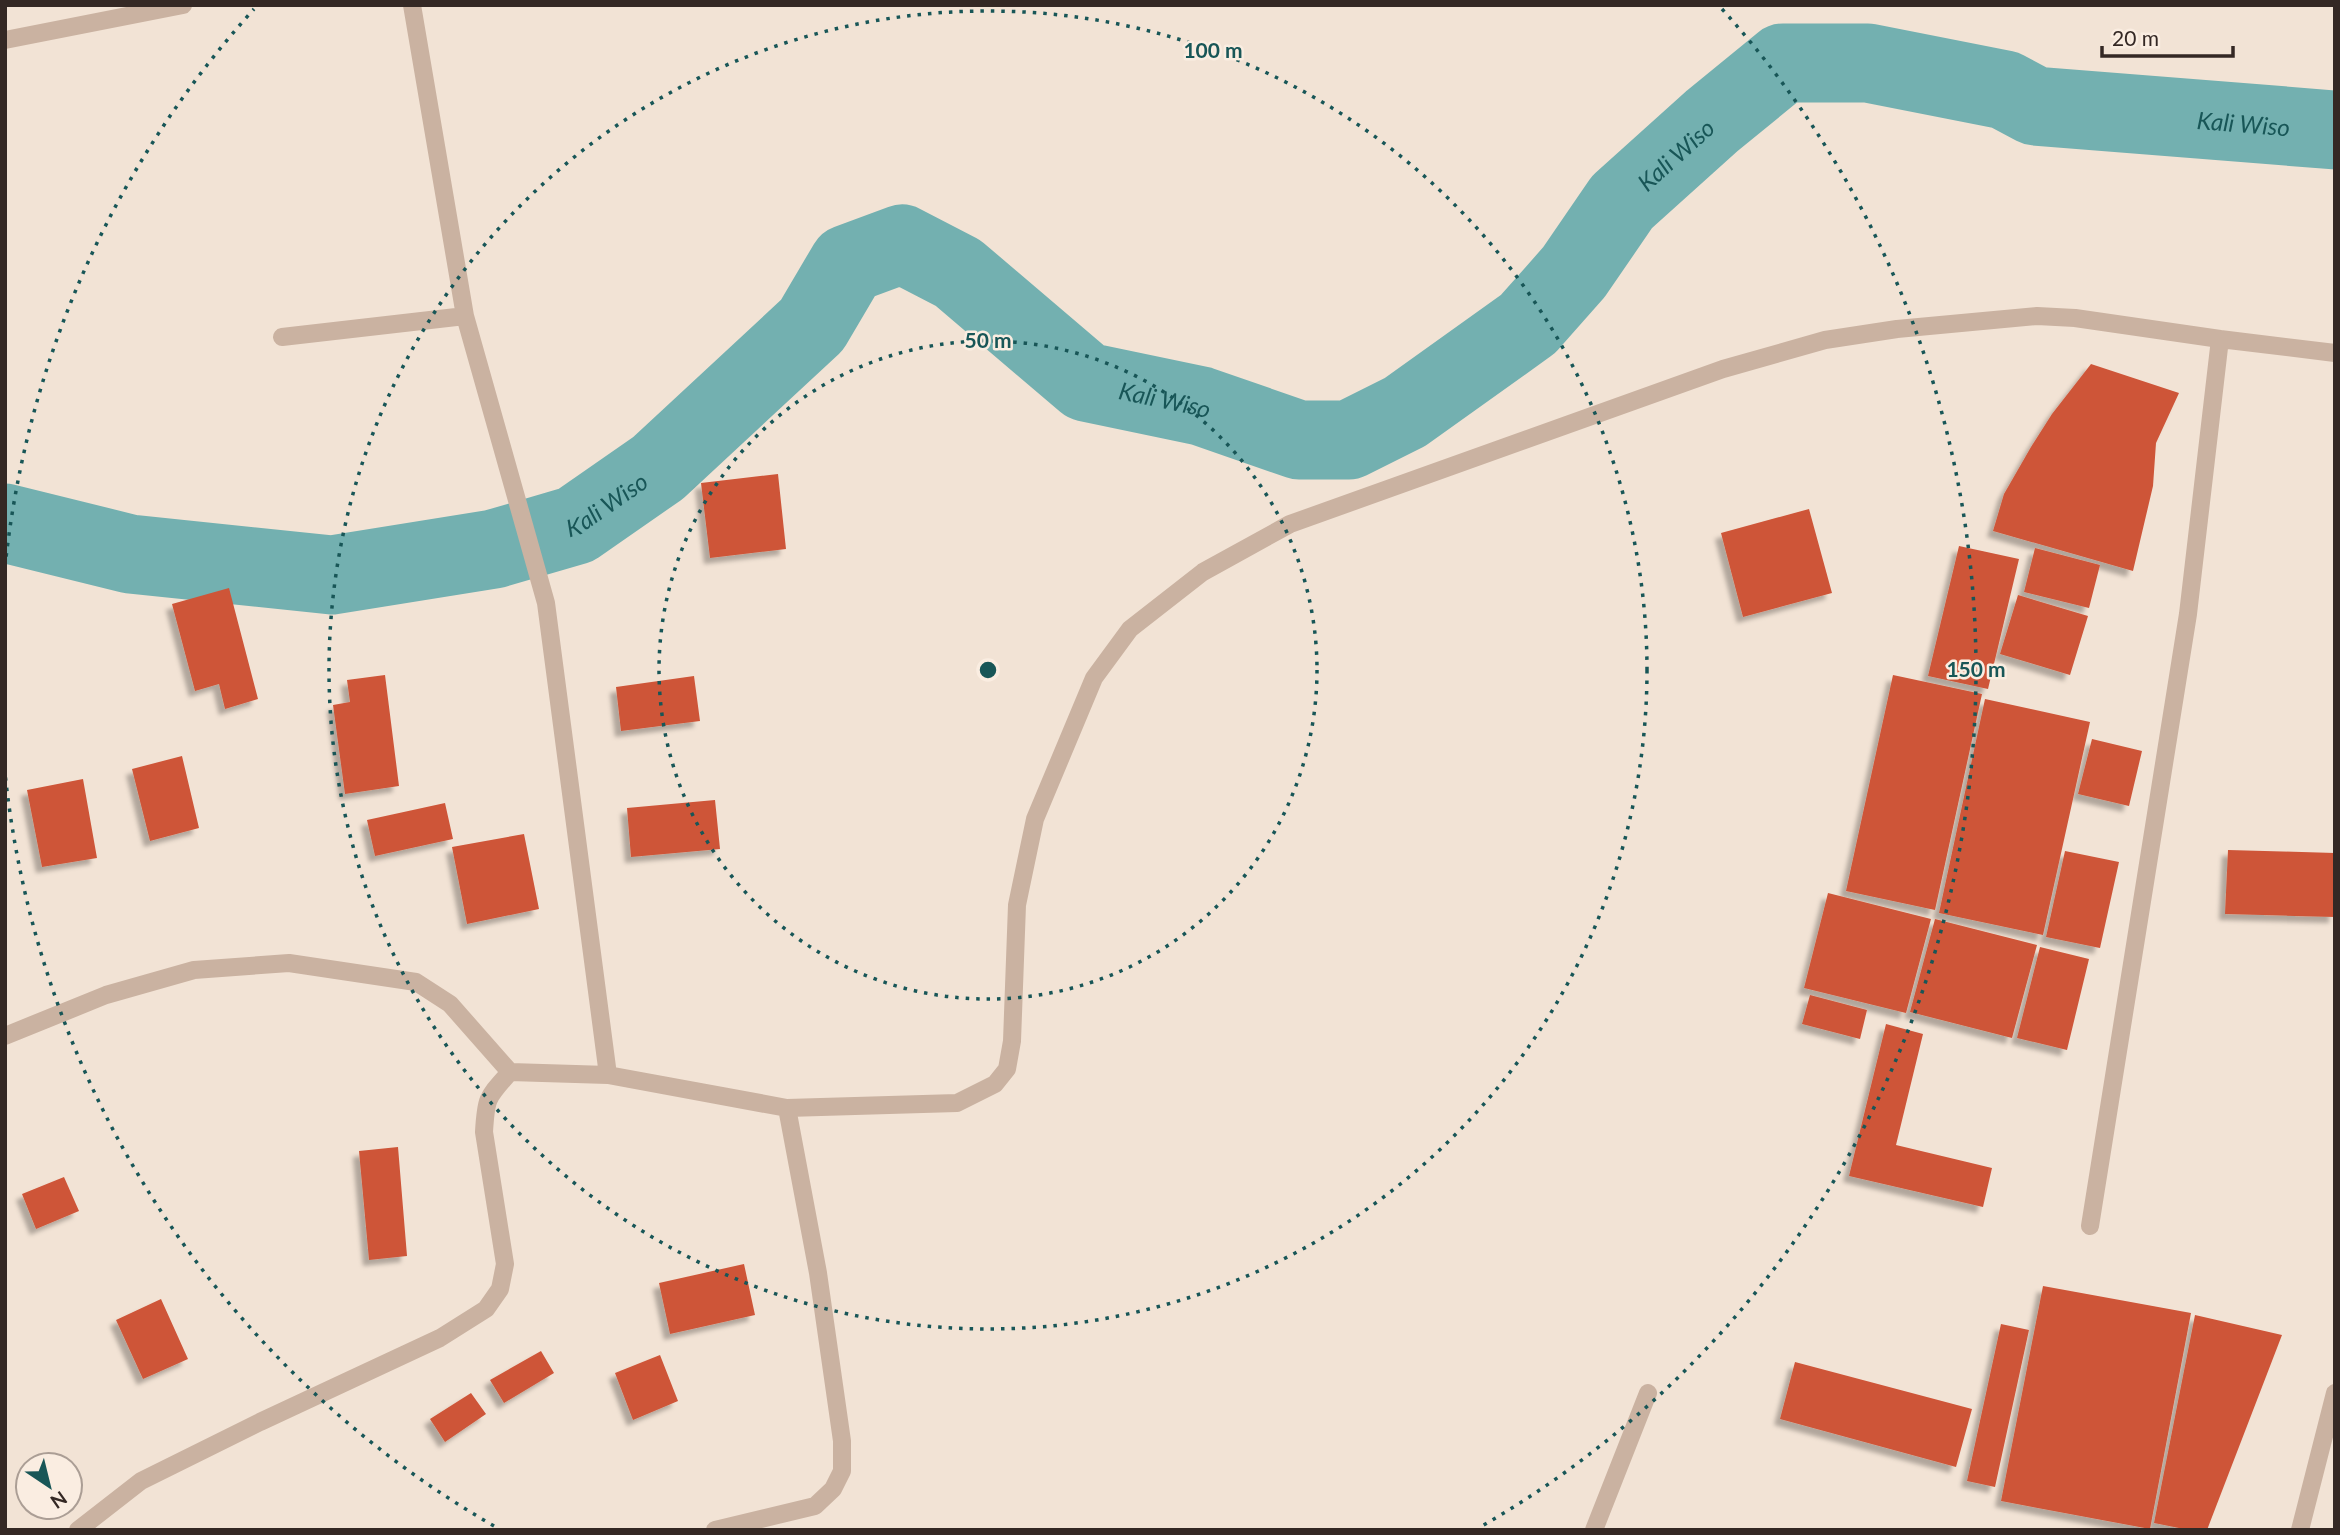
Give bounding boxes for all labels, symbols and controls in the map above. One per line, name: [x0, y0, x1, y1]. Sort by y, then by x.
scale bar: [2102, 14, 2233, 58]
text: 20 m: [2112, 25, 2159, 50]
text: 100 m: [1183, 37, 1243, 62]
water label: Kali Wiso: [2196, 105, 2291, 141]
water label: Kali Wiso: [1631, 112, 1720, 196]
text: 50 m: [964, 327, 1012, 352]
water label: Kali Wiso: [1117, 375, 1215, 423]
water label: Kali Wiso: [562, 466, 653, 542]
text: 150 m: [1946, 656, 2006, 681]
centre of rings: [976, 658, 1000, 682]
north arrow: [14, 1451, 84, 1521]
text: N: [46, 1487, 72, 1514]

